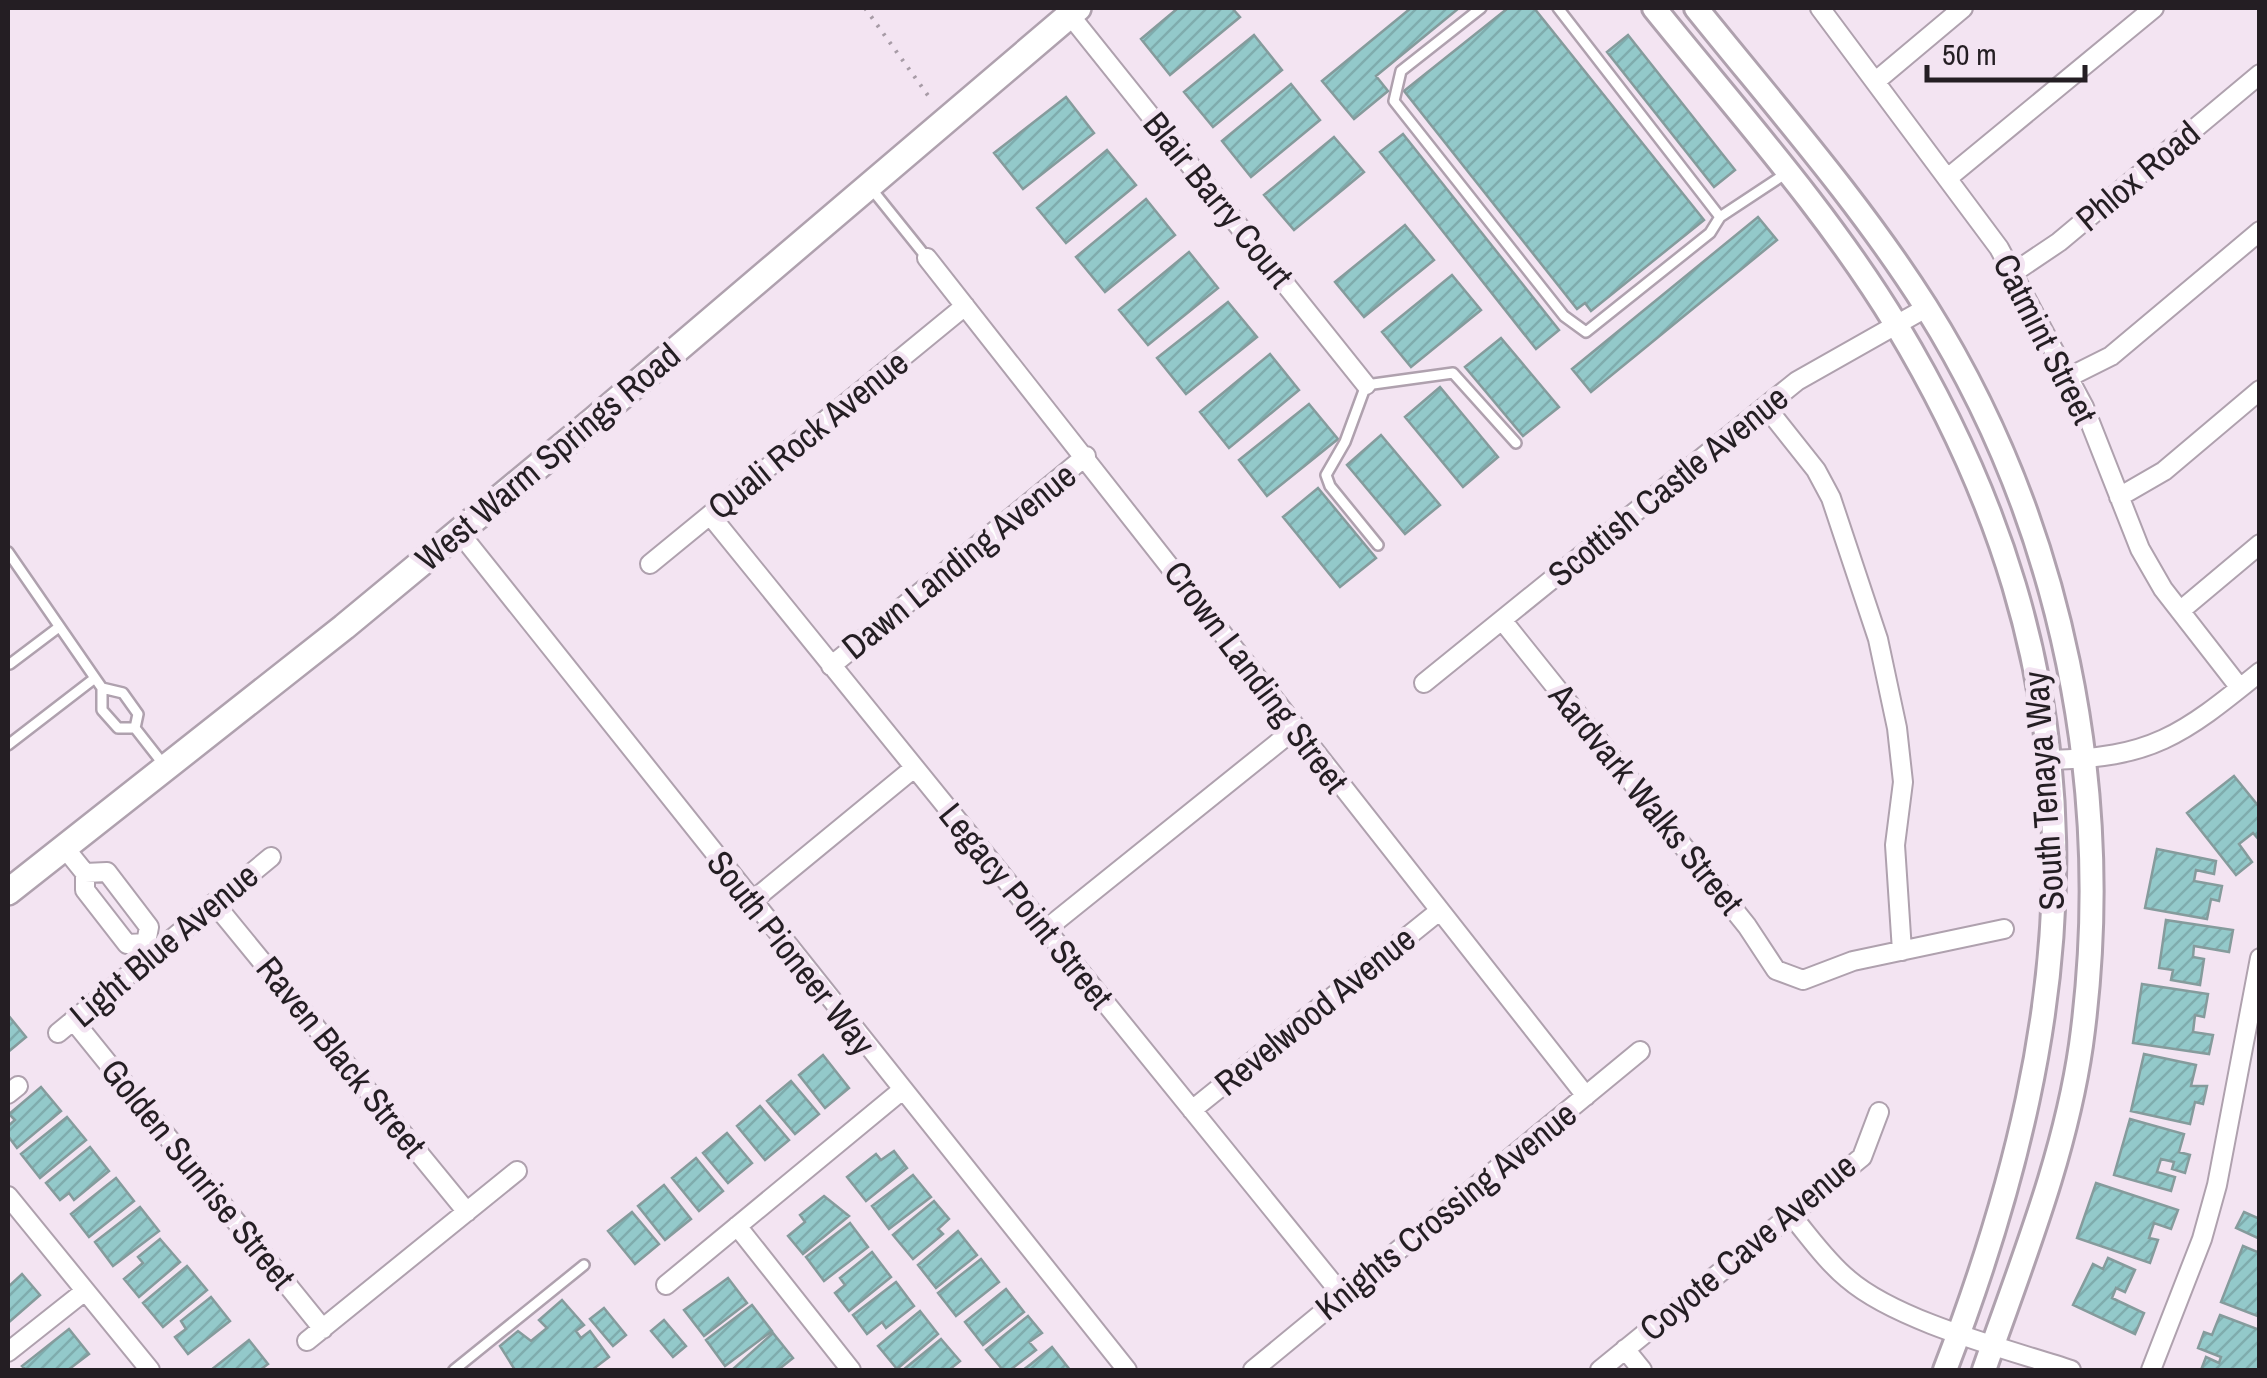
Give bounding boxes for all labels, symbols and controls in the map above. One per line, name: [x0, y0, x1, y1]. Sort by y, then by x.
scale bar: [1927, 20, 2084, 82]
text: 50 m: [1942, 34, 1997, 74]
street label: Blair Barry Court: [1133, 102, 1304, 298]
street label: Phlox Road: [2066, 110, 2210, 241]
street label: Catmint Street: [1983, 246, 2108, 432]
street label: West Warm Springs Road: [405, 332, 690, 581]
street label: Quali Rock Avenue: [698, 339, 918, 530]
street label: Scottish Castle Avenue: [1538, 374, 1798, 597]
street label: Dawn Landing Avenue: [832, 452, 1086, 670]
street label: Crown Landing Street: [1154, 551, 1359, 802]
street label: South Tenaya Way: [2012, 669, 2075, 912]
street label: Aardvark Walks Street: [1538, 673, 1754, 924]
street label: Legacy Point Street: [929, 793, 1124, 1018]
street label: South Pioneer Way: [697, 841, 887, 1065]
street label: Light Blue Avenue: [60, 852, 268, 1037]
street label: Revelwood Avenue: [1205, 915, 1425, 1106]
street label: Raven Black Street: [246, 946, 437, 1167]
street label: Golden Sunrise Street: [91, 1049, 306, 1299]
street label: Knights Crossing Avenue: [1305, 1091, 1586, 1331]
street label: Coyote Cave Avenue: [1629, 1142, 1866, 1351]

